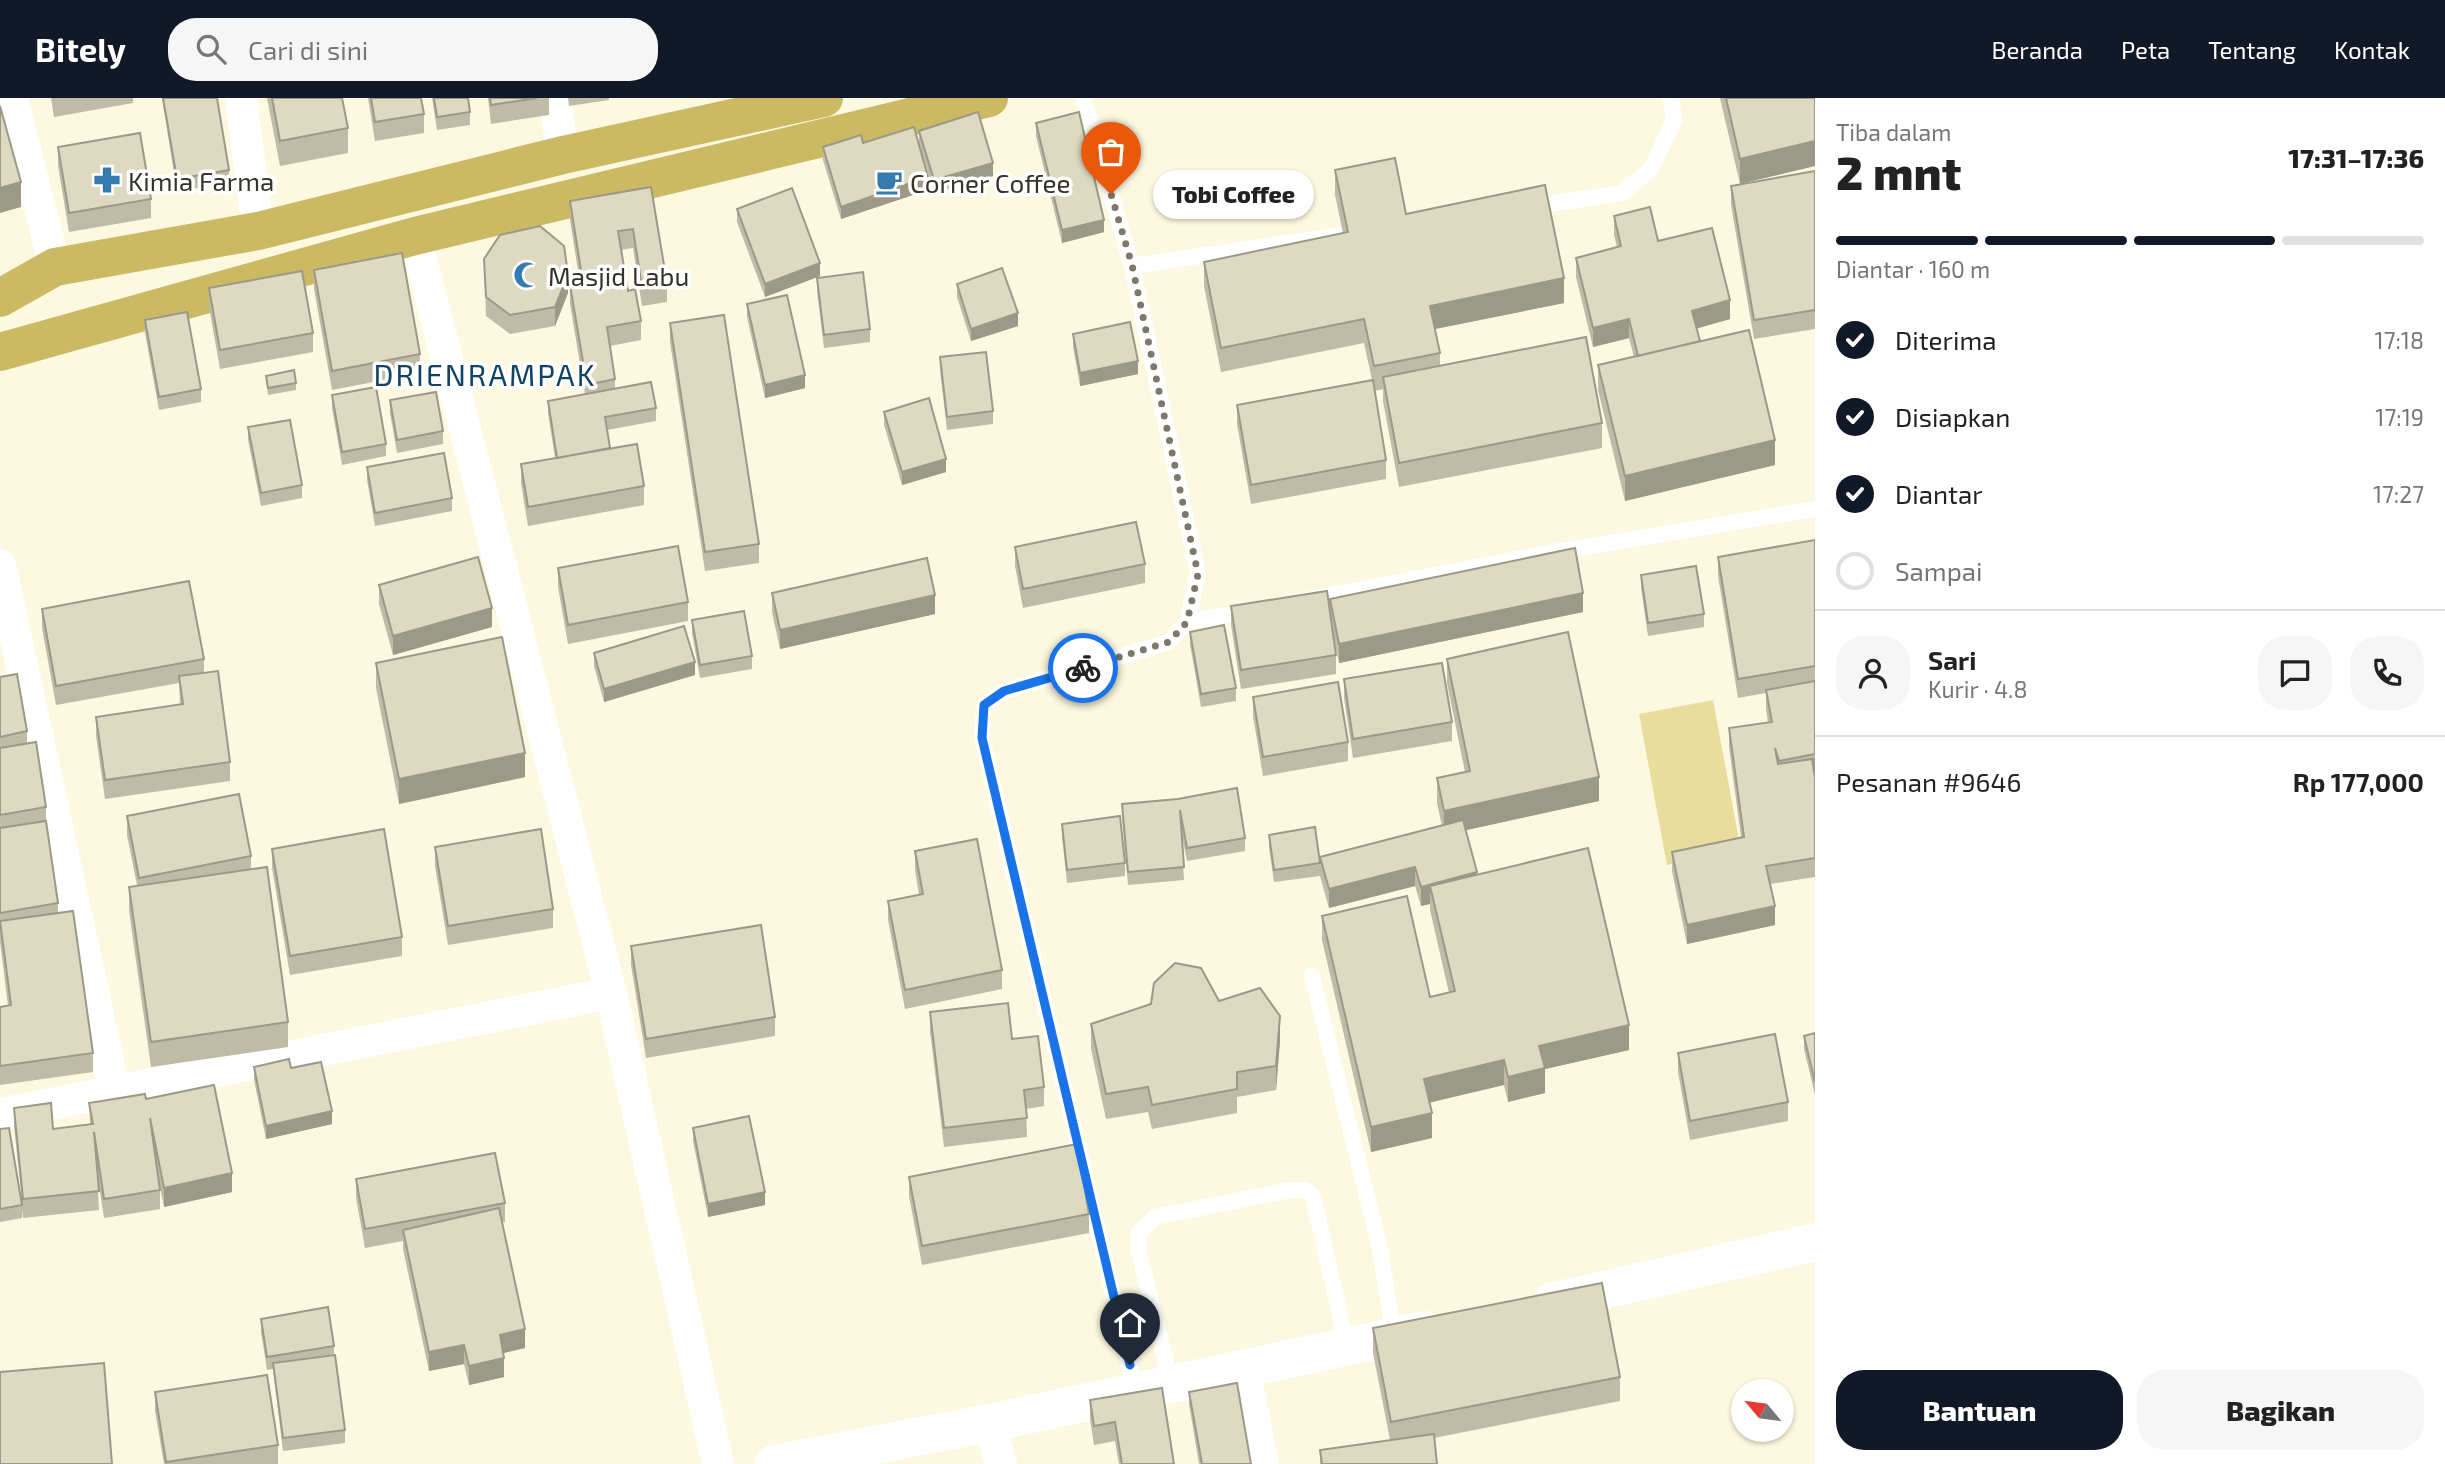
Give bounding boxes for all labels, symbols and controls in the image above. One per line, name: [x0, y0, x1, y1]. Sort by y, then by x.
search box: [168, 18, 658, 81]
text: Bitely: [35, 29, 126, 69]
icon: search: [192, 30, 230, 68]
text: Cari di sini: [248, 34, 368, 65]
text: Beranda: [1992, 35, 2083, 64]
text: Peta: [2121, 35, 2170, 64]
text: Tentang: [2208, 35, 2296, 64]
text: Kontak: [2334, 35, 2410, 64]
text: Tiba dalam: [1836, 118, 1951, 146]
pin: [1081, 122, 1141, 194]
icon: bag: [1092, 133, 1130, 171]
text: 17:31–17:36: [2288, 142, 2424, 173]
text: 2 mnt: [1836, 144, 1961, 199]
pharmacy icon: Kimia Farma: [92, 165, 122, 195]
place label: Kimia Farma: [128, 165, 274, 196]
cafe icon: Corner Coffee: [874, 167, 904, 197]
place label: Corner Coffee: [910, 167, 1071, 198]
callout: Tobi Coffee: [1153, 170, 1314, 218]
text: Tobi Coffee: [1172, 180, 1295, 208]
text: Diantar · 160 m: [1836, 255, 1990, 283]
mosque icon: Masjid Labu: [512, 260, 542, 290]
place label: Masjid Labu: [548, 260, 689, 291]
icon: check: [1836, 321, 1874, 359]
text: Diterima: [1895, 324, 1997, 355]
text: 17:18: [2375, 326, 2424, 354]
district label: DRIENRAMPAK: [374, 356, 596, 392]
icon: check: [1836, 398, 1874, 436]
text: Disiapkan: [1895, 401, 2010, 432]
text: 17:19: [2375, 403, 2424, 431]
icon: check: [1836, 475, 1874, 513]
text: Diantar: [1895, 478, 1983, 509]
text: 17:27: [2373, 480, 2424, 508]
text: Sampai: [1895, 555, 1982, 586]
courier: [1048, 633, 1118, 703]
button: person: [1836, 636, 1910, 710]
button: chat: [2258, 636, 2332, 710]
button: phone: [2350, 636, 2424, 710]
text: Sari: [1928, 644, 1976, 675]
icon: bike: [1064, 649, 1102, 687]
text: Kurir · 4.8: [1928, 675, 2027, 703]
text: Pesanan #9646: [1836, 766, 2021, 797]
text: Rp 177,000: [2293, 766, 2424, 797]
pin: [1100, 1293, 1160, 1365]
icon: home: [1111, 1304, 1149, 1342]
button: Bantuan: [1836, 1370, 2123, 1450]
button: Bagikan: [2137, 1370, 2424, 1450]
north arrow: [1731, 1379, 1794, 1442]
map controls: [1731, 1379, 1794, 1442]

